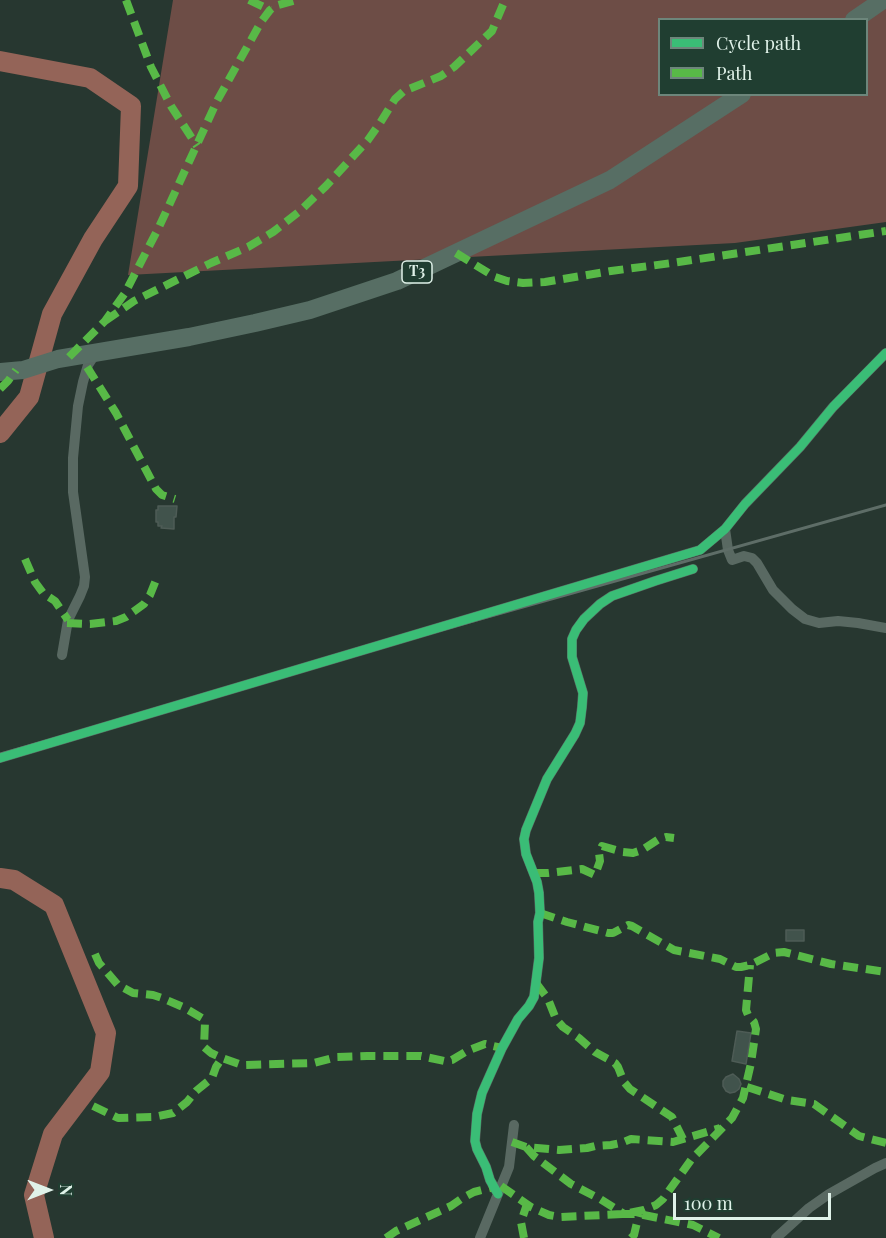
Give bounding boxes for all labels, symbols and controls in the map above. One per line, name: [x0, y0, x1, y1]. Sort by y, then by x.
legend: [658, 18, 868, 96]
text: Cycle path: [716, 31, 801, 55]
text: Path: [716, 61, 752, 85]
road number: T3: [402, 261, 432, 283]
north arrow: [18, 1160, 78, 1220]
scale bar: [676, 1181, 834, 1219]
text: N: [56, 1184, 77, 1196]
text: 100 m: [684, 1191, 733, 1215]

